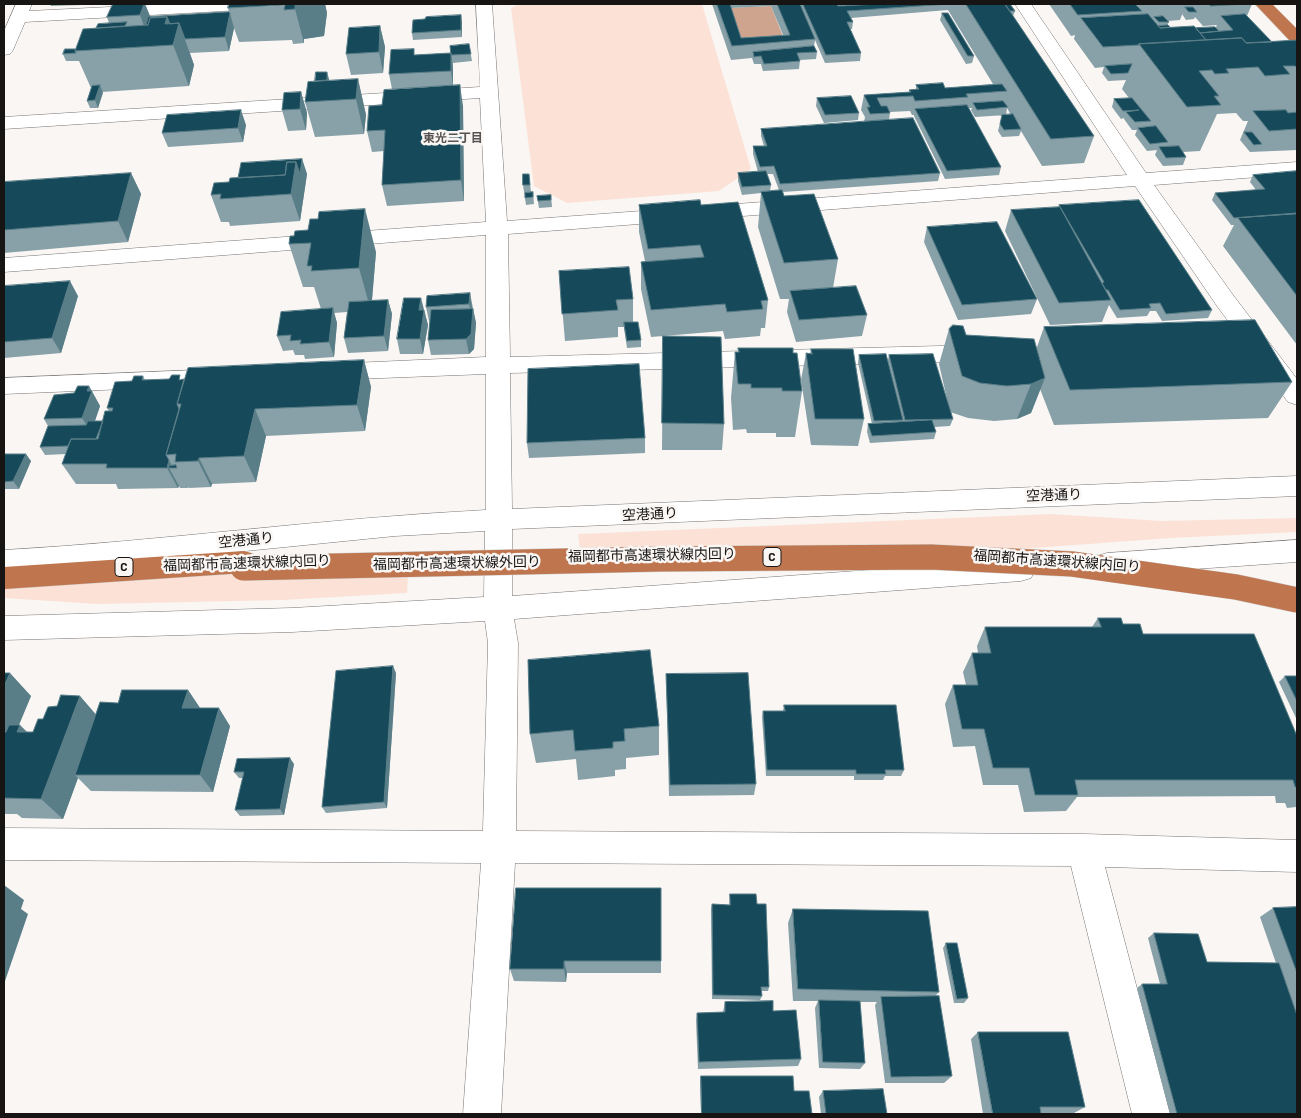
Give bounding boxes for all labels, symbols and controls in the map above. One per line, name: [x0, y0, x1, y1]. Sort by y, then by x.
district label: 東光二丁目: [423, 131, 483, 145]
street label: 空港通り: [1026, 486, 1082, 504]
street label: 空港通り: [622, 504, 678, 524]
street label: 空港通り: [217, 529, 275, 551]
street label: 福岡都市高速環状線内回り: [568, 545, 736, 565]
street label: 福岡都市高速環状線内回り: [973, 547, 1141, 575]
road number: C: [763, 548, 781, 566]
street label: 福岡都市高速環状線内回り: [163, 552, 331, 574]
street label: 福岡都市高速環状線外回り: [373, 553, 541, 573]
road number: C: [115, 558, 133, 576]

